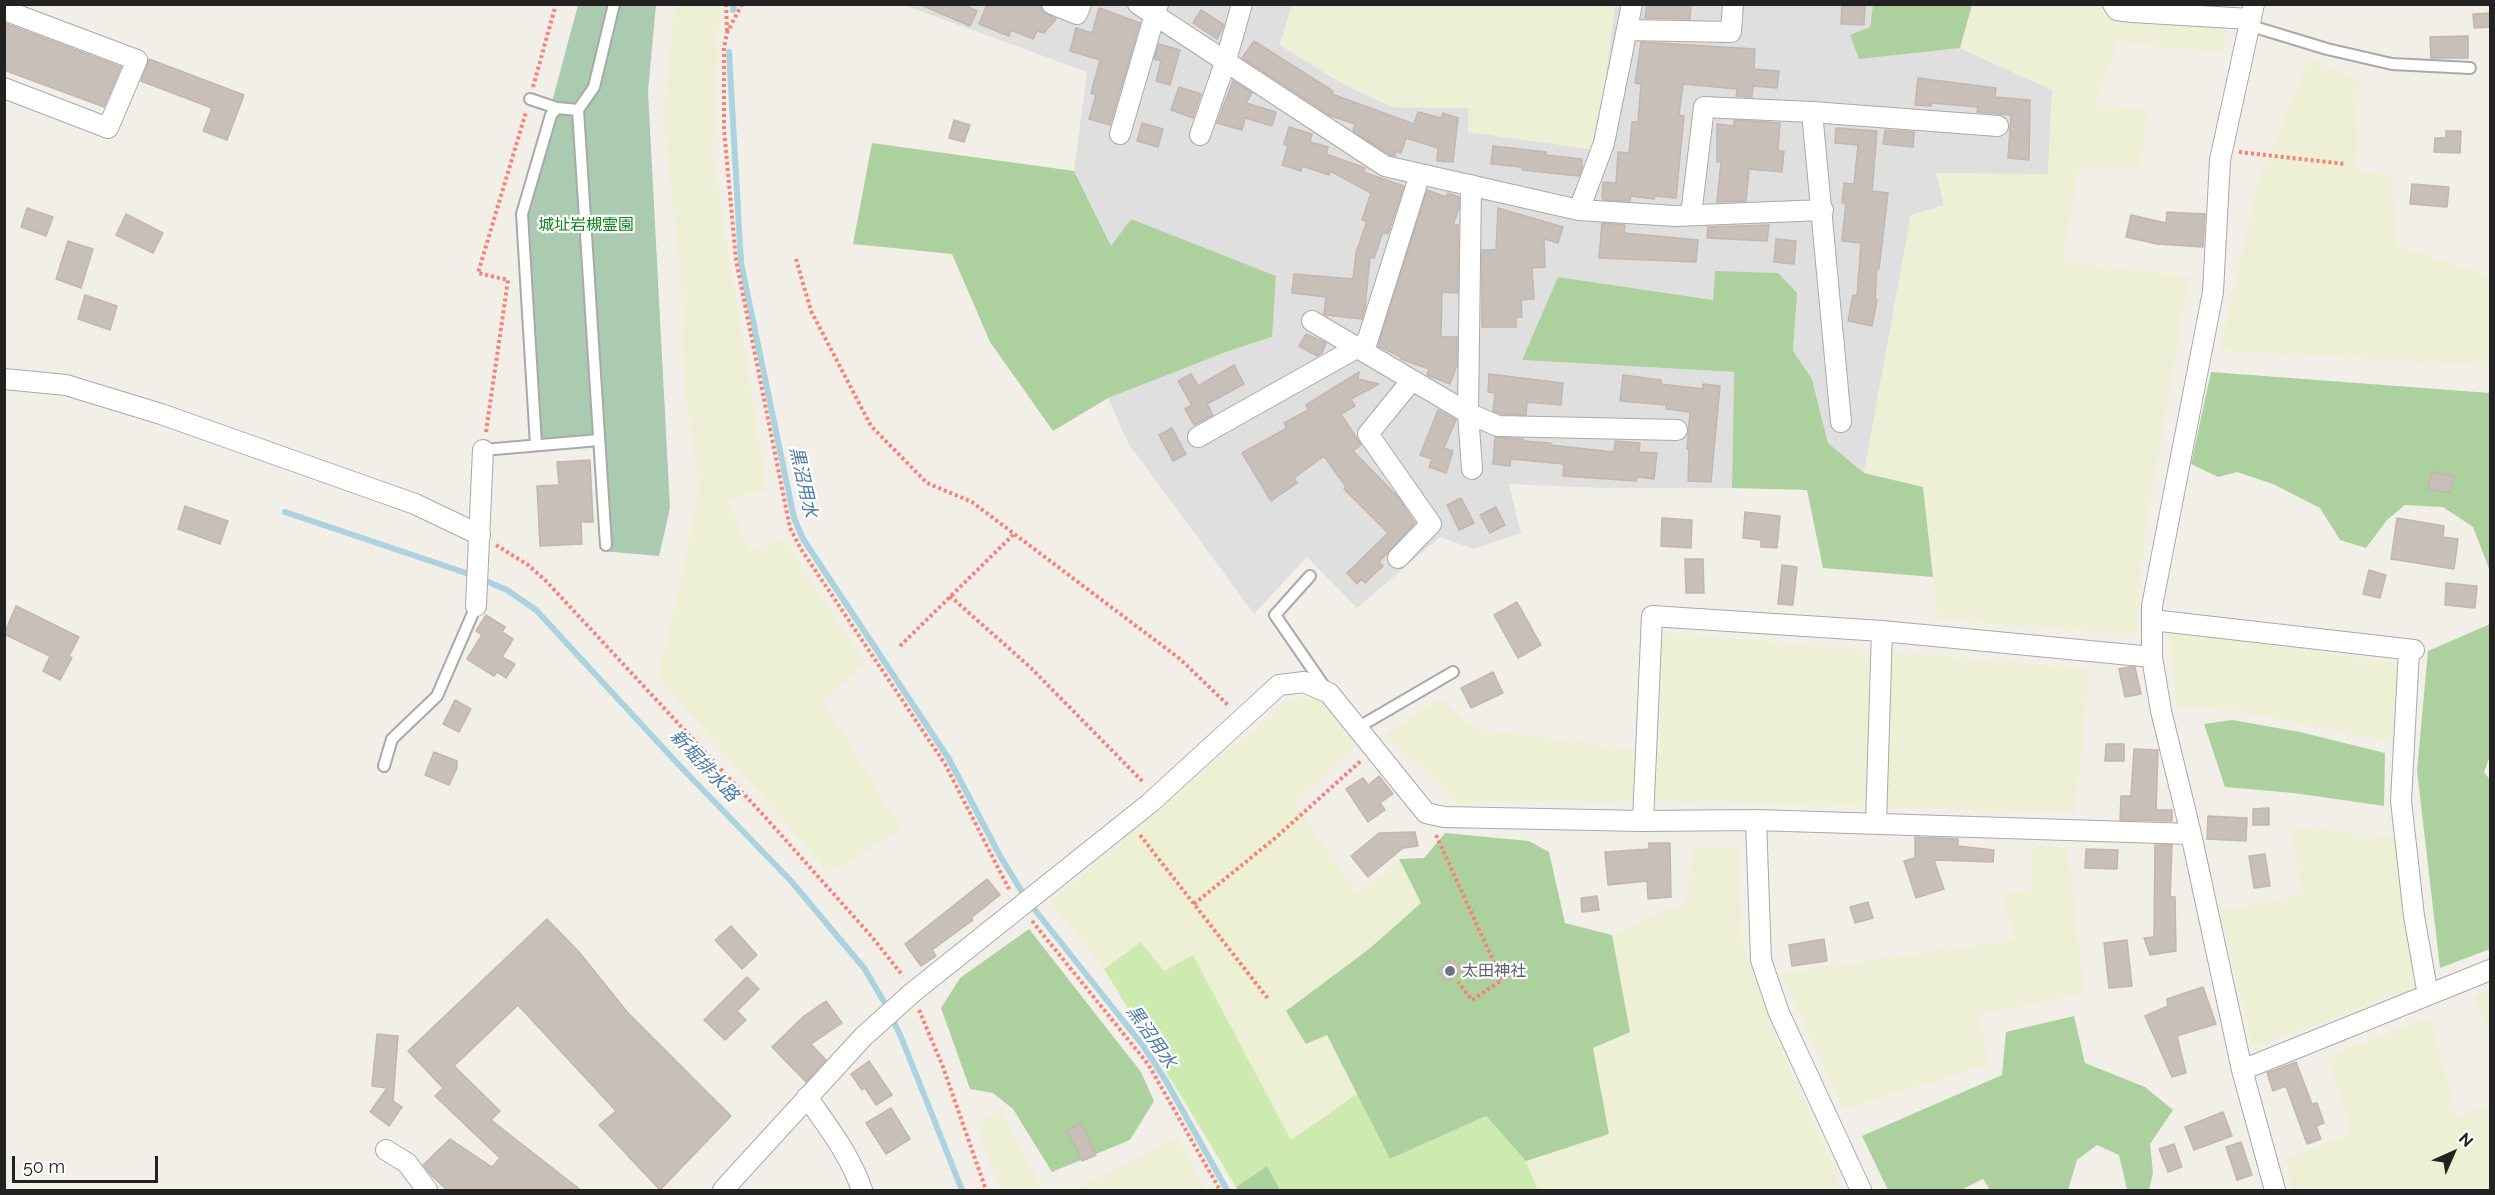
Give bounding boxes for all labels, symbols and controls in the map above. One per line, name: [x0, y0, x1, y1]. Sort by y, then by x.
park label: 城址岩槻霊園: [538, 215, 634, 235]
water label: 黒沼用水: [784, 444, 822, 520]
water label: 新堀排水路: [665, 726, 743, 806]
place label: 太田神社: [1462, 961, 1526, 981]
marker: 太田神社: [1443, 964, 1457, 978]
water label: 黒沼用水: [1122, 1001, 1180, 1073]
north arrow: [2423, 1123, 2483, 1183]
text: N: [2455, 1129, 2477, 1151]
scale bar: [15, 1144, 160, 1182]
text: 50 m: [23, 1156, 65, 1177]

